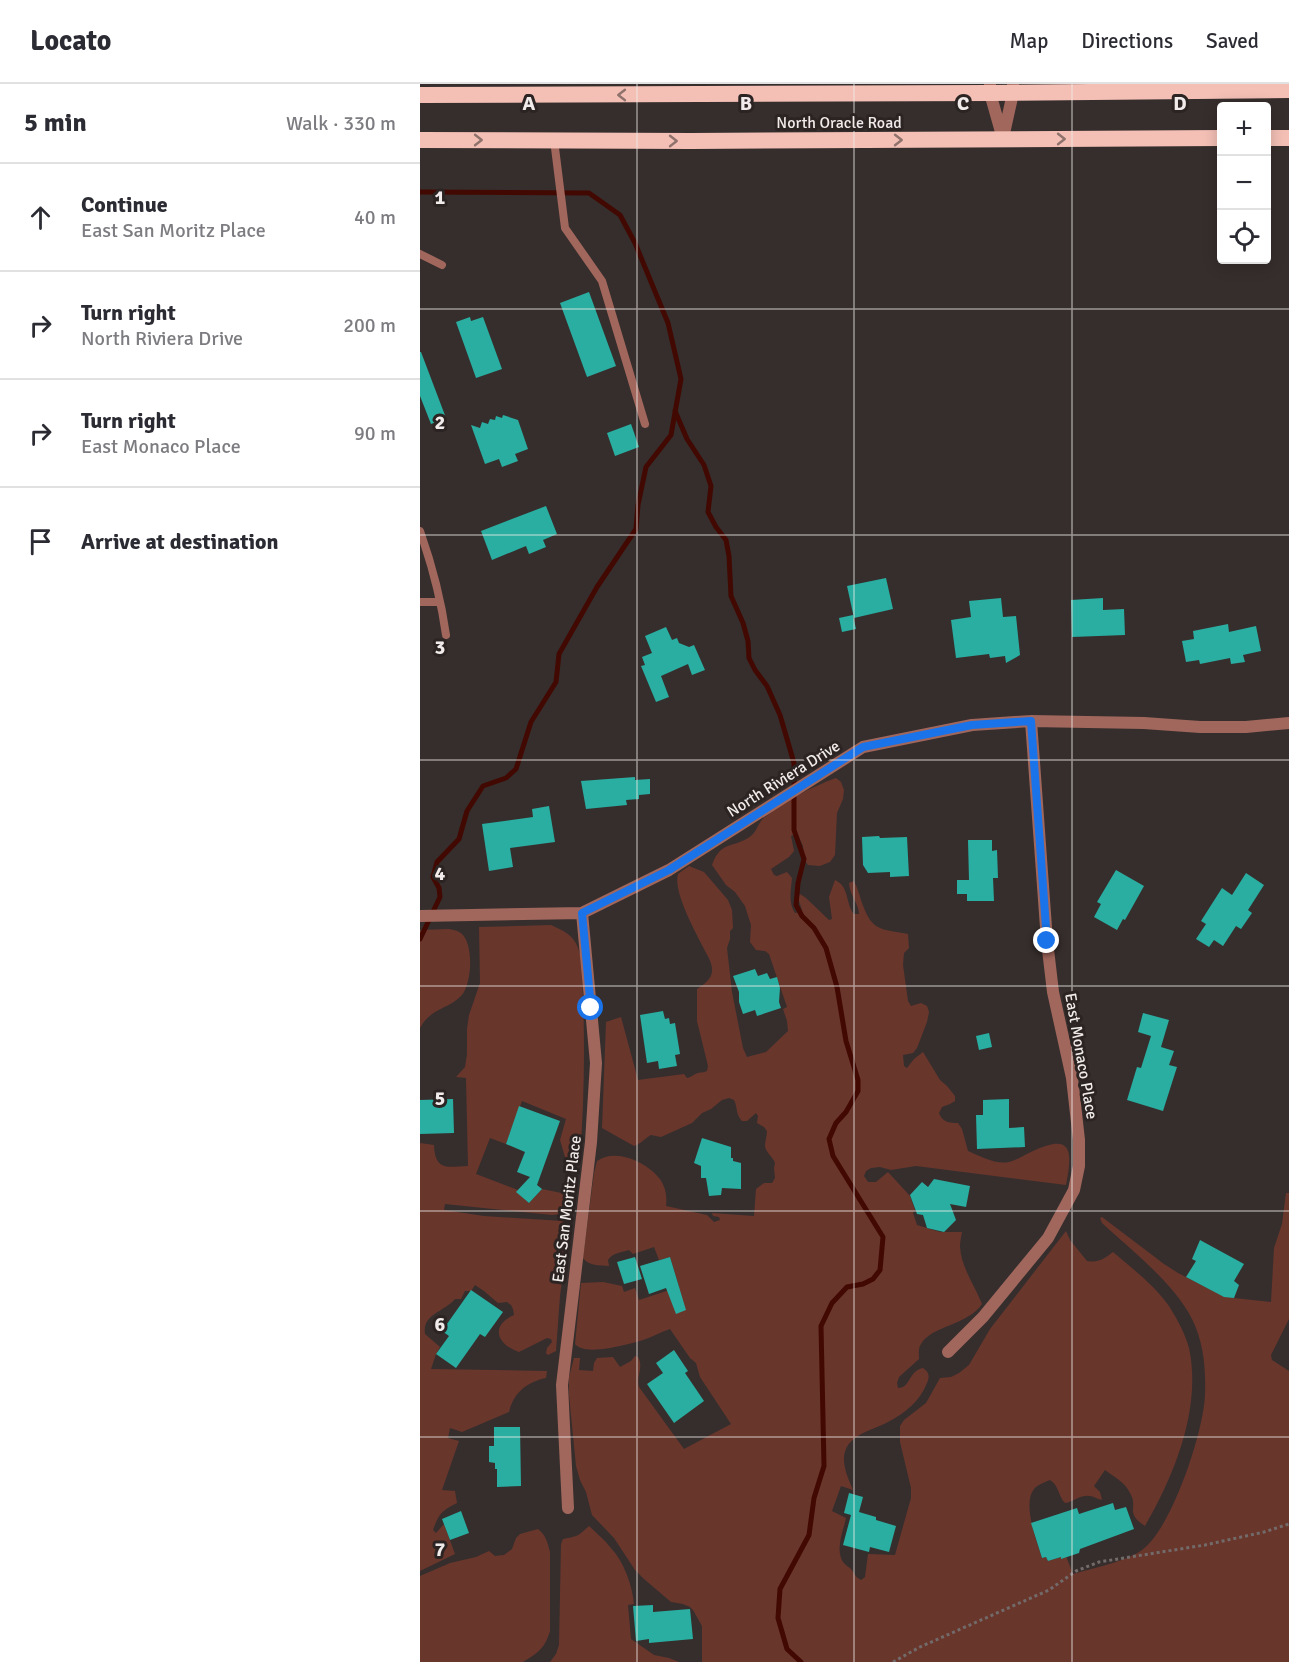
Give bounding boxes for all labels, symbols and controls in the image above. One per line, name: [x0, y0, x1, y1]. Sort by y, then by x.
text: Locato: [30, 24, 111, 58]
text: Map: [1010, 28, 1048, 54]
text: Directions: [1081, 28, 1173, 54]
text: Saved: [1206, 28, 1259, 54]
one-way arrow: [617, 89, 626, 101]
text: A: [523, 91, 536, 116]
text: B: [740, 91, 752, 116]
text: C: [957, 91, 969, 116]
text: D: [1173, 91, 1187, 116]
map controls: [1217, 102, 1271, 264]
button: +: [1217, 102, 1271, 156]
text: 5 min: [24, 107, 87, 139]
text: Walk · 330 m: [286, 111, 396, 136]
street label: North Oracle Road: [776, 113, 902, 133]
one-way arrow: [1057, 133, 1066, 145]
one-way arrow: [474, 134, 483, 146]
one-way arrow: [893, 134, 902, 146]
one-way arrow: [669, 135, 678, 147]
button: −: [1217, 156, 1271, 210]
text: 1: [435, 185, 446, 210]
text: Continue: [81, 191, 168, 218]
icon: ahead: [24, 201, 57, 234]
text: 40 m: [354, 205, 396, 230]
button: locate: [1217, 210, 1271, 264]
text: East San Moritz Place: [81, 218, 266, 243]
text: Turn right: [81, 299, 176, 326]
icon: right: [24, 309, 57, 342]
text: 200 m: [343, 313, 396, 338]
text: North Riviera Drive: [81, 326, 243, 351]
text: Turn right: [81, 407, 176, 434]
text: 2: [435, 410, 445, 435]
icon: right: [24, 417, 57, 450]
text: 90 m: [354, 421, 396, 446]
text: East Monaco Place: [81, 434, 241, 459]
icon: arrive: [24, 525, 57, 558]
text: Arrive at destination: [81, 528, 278, 555]
text: 3: [435, 635, 445, 660]
street label: North Riviera Drive: [723, 736, 844, 822]
text: 4: [435, 861, 446, 886]
route end: [1033, 927, 1059, 953]
street label: East Monaco Place: [1060, 992, 1102, 1121]
route start: [577, 994, 603, 1020]
text: 5: [435, 1086, 445, 1111]
street label: East San Moritz Place: [548, 1135, 586, 1284]
text: 6: [435, 1312, 446, 1337]
text: 7: [435, 1537, 446, 1562]

